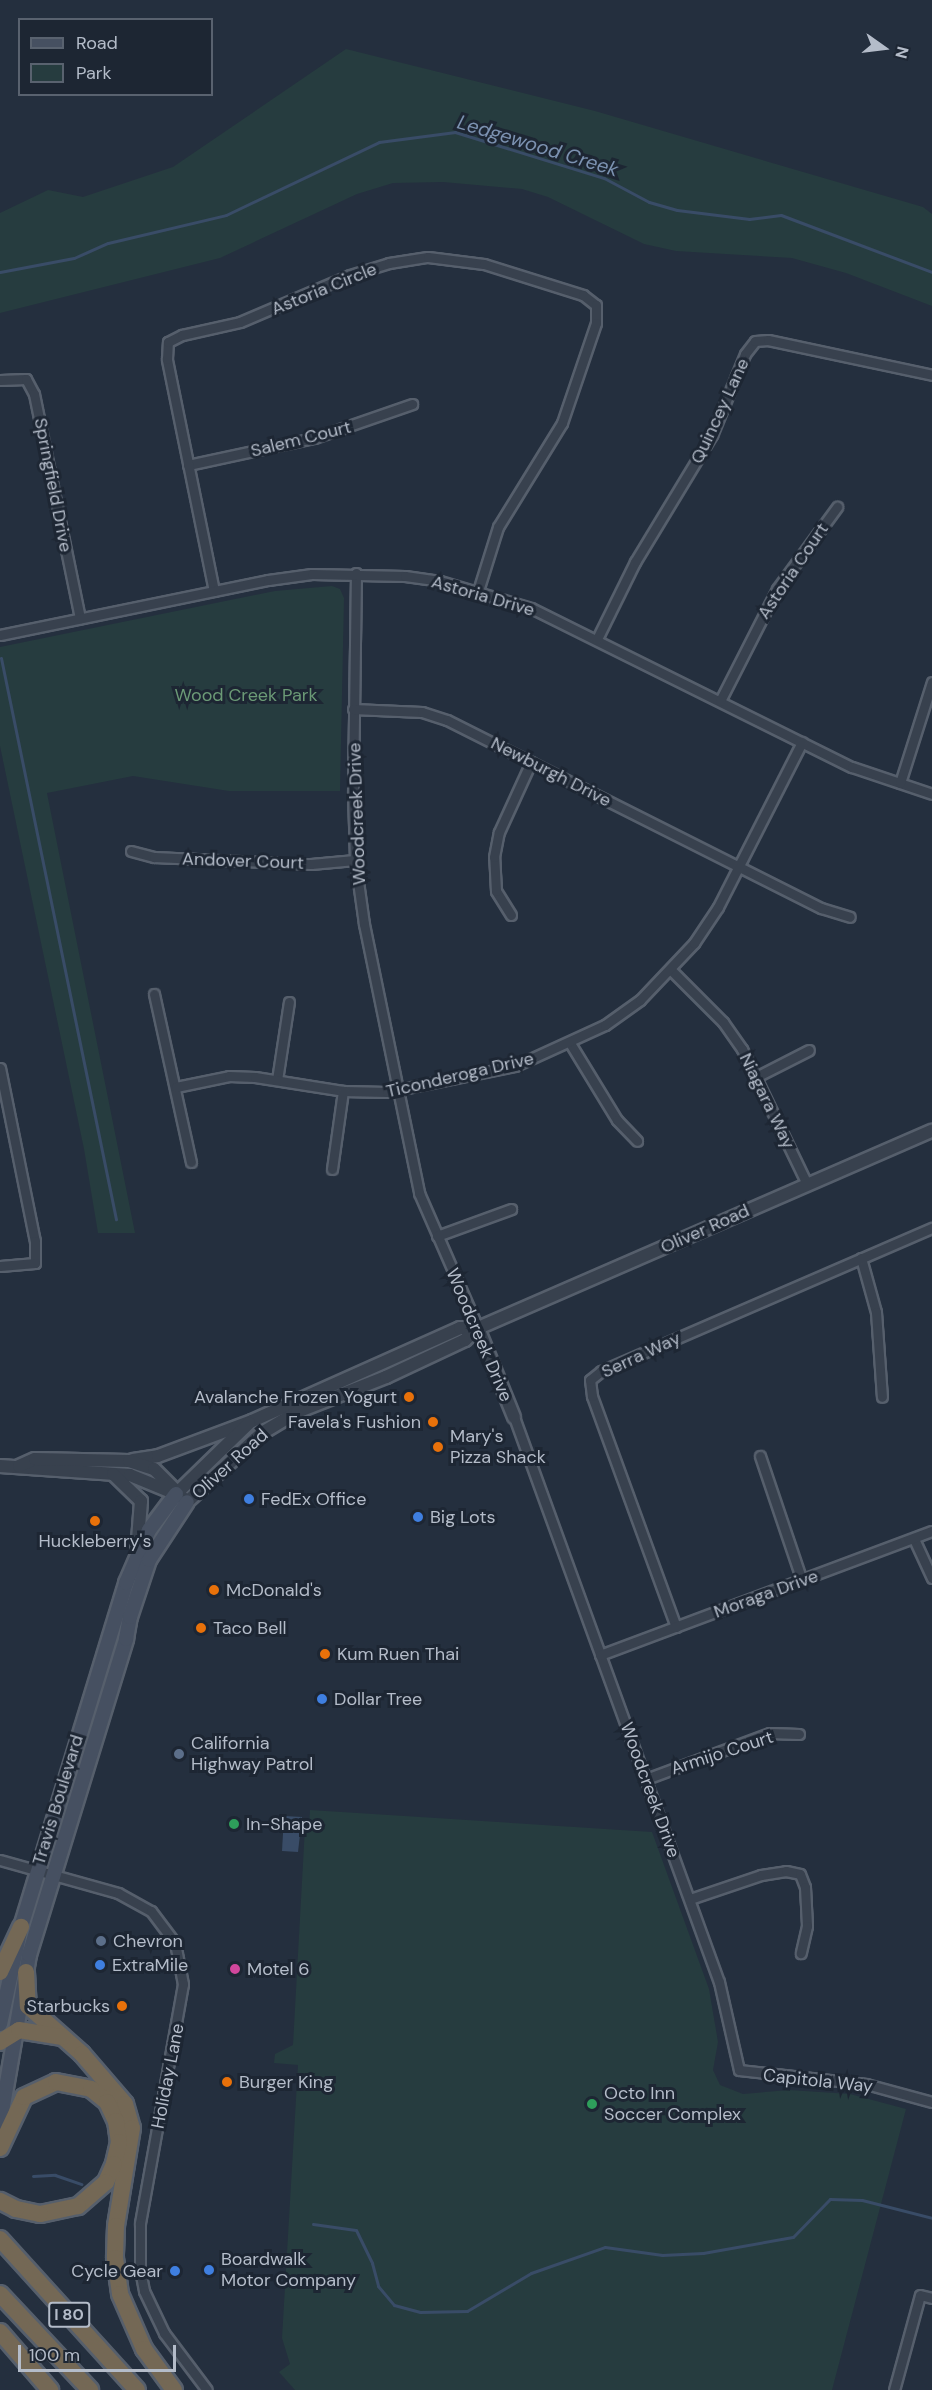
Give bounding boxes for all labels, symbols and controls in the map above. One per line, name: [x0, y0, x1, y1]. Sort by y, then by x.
legend: [18, 18, 213, 96]
north arrow: [854, 18, 914, 78]
text: Road: [76, 31, 118, 55]
text: N: [890, 44, 914, 61]
text: Park: [76, 61, 112, 85]
water label: Ledgewood Creek: [454, 110, 622, 182]
street label: Astoria Circle: [268, 258, 380, 320]
street label: Quincey Lane: [686, 355, 754, 467]
street label: Springfield Drive: [29, 416, 77, 554]
street label: Salem Court: [248, 416, 354, 462]
street label: Astoria Court: [753, 519, 833, 623]
street label: Astoria Drive: [429, 571, 537, 621]
park label: Wood Creek Park: [174, 684, 318, 706]
street label: Newburgh Drive: [487, 732, 615, 812]
street label: Woodcreek Drive: [344, 742, 370, 886]
street label: Andover Court: [182, 848, 304, 874]
street label: Ticonderoga Drive: [384, 1047, 536, 1103]
street label: Niagara Way: [735, 1050, 799, 1152]
street label: Oliver Road: [657, 1200, 753, 1258]
street label: Woodcreek Drive: [441, 1265, 517, 1405]
street label: Serra Way: [598, 1327, 684, 1383]
place label: Avalanche Frozen Yogurt: [194, 1386, 397, 1408]
marker: Avalanche Frozen Yogurt: [402, 1390, 416, 1404]
place label: Favela's Fushion: [288, 1411, 421, 1433]
marker: Favela's Fushion: [426, 1415, 440, 1429]
street label: Oliver Road: [188, 1424, 272, 1504]
place label: Mary's Pizza Shack: [450, 1426, 546, 1468]
marker: Mary's Pizza Shack: [431, 1440, 445, 1454]
place label: FedEx Office: [261, 1488, 366, 1510]
marker: FedEx Office: [242, 1492, 256, 1506]
place label: Big Lots: [430, 1506, 496, 1528]
marker: Big Lots: [411, 1510, 425, 1524]
marker: Huckleberry's: [88, 1514, 102, 1528]
place label: Huckleberry's: [39, 1530, 151, 1552]
street label: Moraga Drive: [711, 1565, 821, 1623]
place label: McDonald's: [226, 1579, 322, 1601]
marker: McDonald's: [207, 1583, 221, 1597]
place label: Taco Bell: [213, 1617, 286, 1639]
marker: Taco Bell: [194, 1621, 208, 1635]
place label: Kum Ruen Thai: [337, 1643, 459, 1665]
marker: Kum Ruen Thai: [318, 1647, 332, 1661]
place label: Dollar Tree: [334, 1688, 422, 1710]
marker: Dollar Tree: [315, 1692, 329, 1706]
street label: Woodcreek Drive: [615, 1719, 685, 1861]
street label: Armijo Court: [668, 1726, 776, 1780]
street label: Travis Boulevard: [28, 1732, 88, 1868]
place label: California Highway Patrol: [191, 1733, 313, 1776]
marker: California Highway Patrol: [172, 1747, 186, 1761]
place label: In-Shape: [246, 1813, 322, 1835]
marker: In-Shape: [227, 1817, 241, 1831]
place label: Chevron: [113, 1930, 183, 1952]
marker: Chevron: [94, 1934, 108, 1948]
place label: ExtraMile: [112, 1954, 188, 1976]
marker: ExtraMile: [93, 1958, 107, 1972]
place label: Motel 6: [247, 1958, 310, 1980]
marker: Motel 6: [228, 1962, 242, 1976]
place label: Starbucks: [27, 1995, 110, 2017]
marker: Starbucks: [115, 1999, 129, 2013]
street label: Holiday Lane: [147, 2022, 189, 2130]
street label: Capitola Way: [762, 2064, 874, 2098]
place label: Burger King: [239, 2071, 333, 2093]
marker: Burger King: [220, 2075, 234, 2089]
place label: Octo Inn Soccer Complex: [604, 2083, 741, 2126]
marker: Octo Inn Soccer Complex: [585, 2097, 599, 2111]
place label: Boardwalk Motor Company: [221, 2249, 356, 2292]
place label: Cycle Gear: [71, 2260, 163, 2282]
marker: Boardwalk Motor Company: [202, 2263, 216, 2277]
marker: Cycle Gear: [168, 2264, 182, 2278]
road number: I 80: [48, 2302, 90, 2328]
scale bar: [21, 2333, 178, 2371]
text: 100 m: [29, 2343, 80, 2367]

